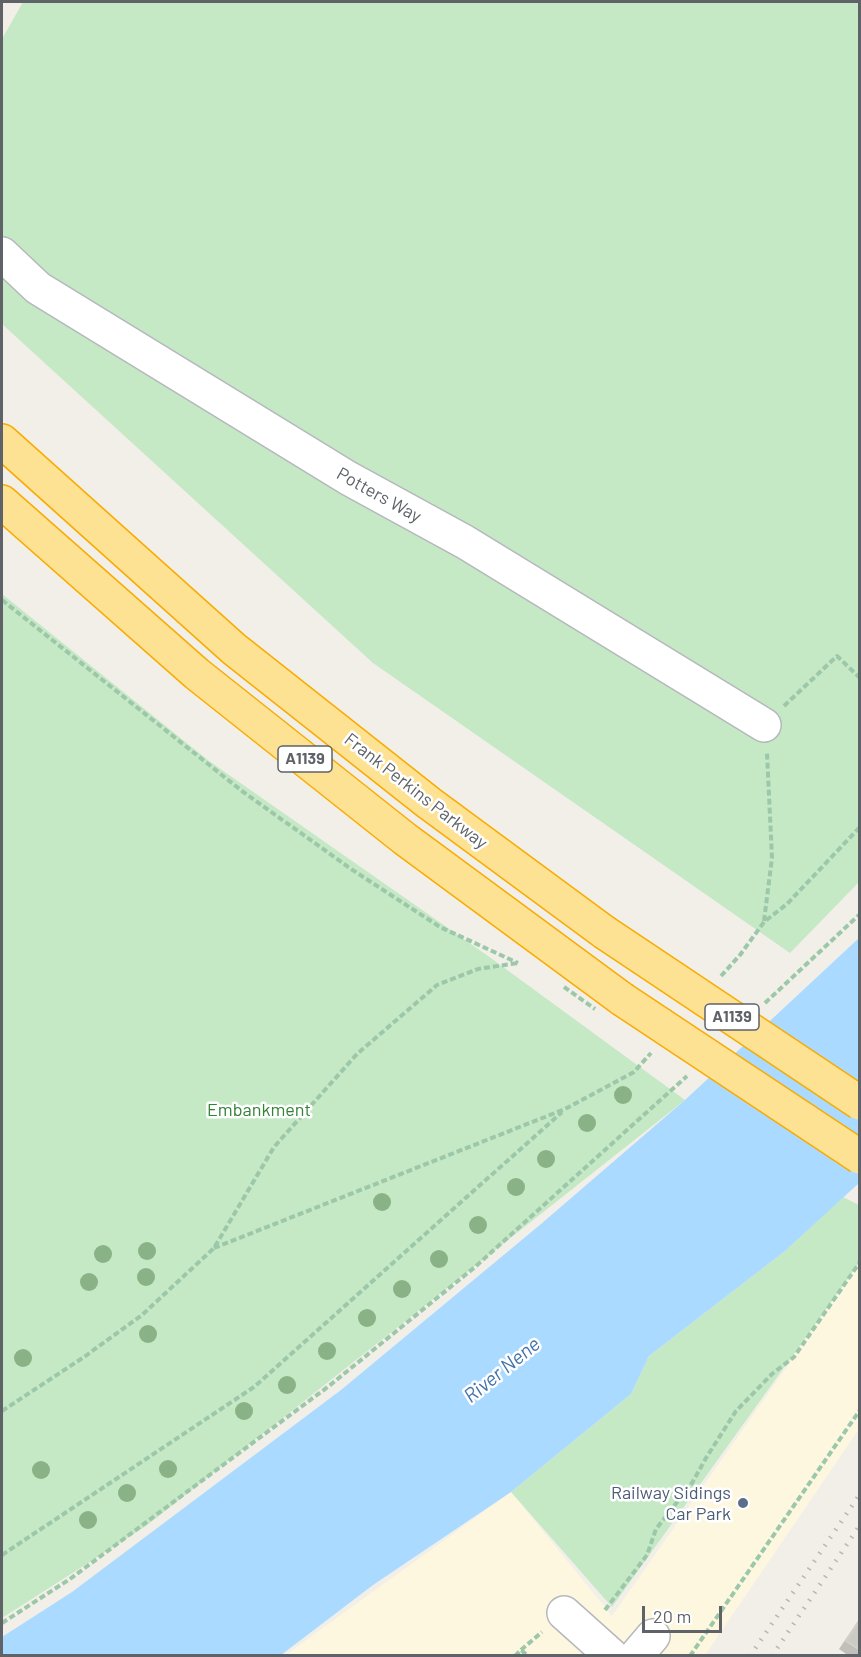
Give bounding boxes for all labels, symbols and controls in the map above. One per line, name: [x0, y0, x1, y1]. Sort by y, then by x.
street label: Potters Way: [333, 463, 425, 527]
street label: Frank Perkins Parkway: [340, 728, 492, 854]
road number: A1139: [278, 746, 332, 772]
road number: A1139: [705, 1004, 759, 1030]
park label: Embankment: [207, 1099, 311, 1121]
water label: River Nene: [459, 1332, 545, 1408]
place label: Railway Sidings Car Park: [611, 1482, 731, 1524]
marker: Railway Sidings Car Park: [736, 1496, 750, 1510]
scale bar: [645, 1594, 724, 1632]
text: 20 m: [653, 1605, 691, 1627]

